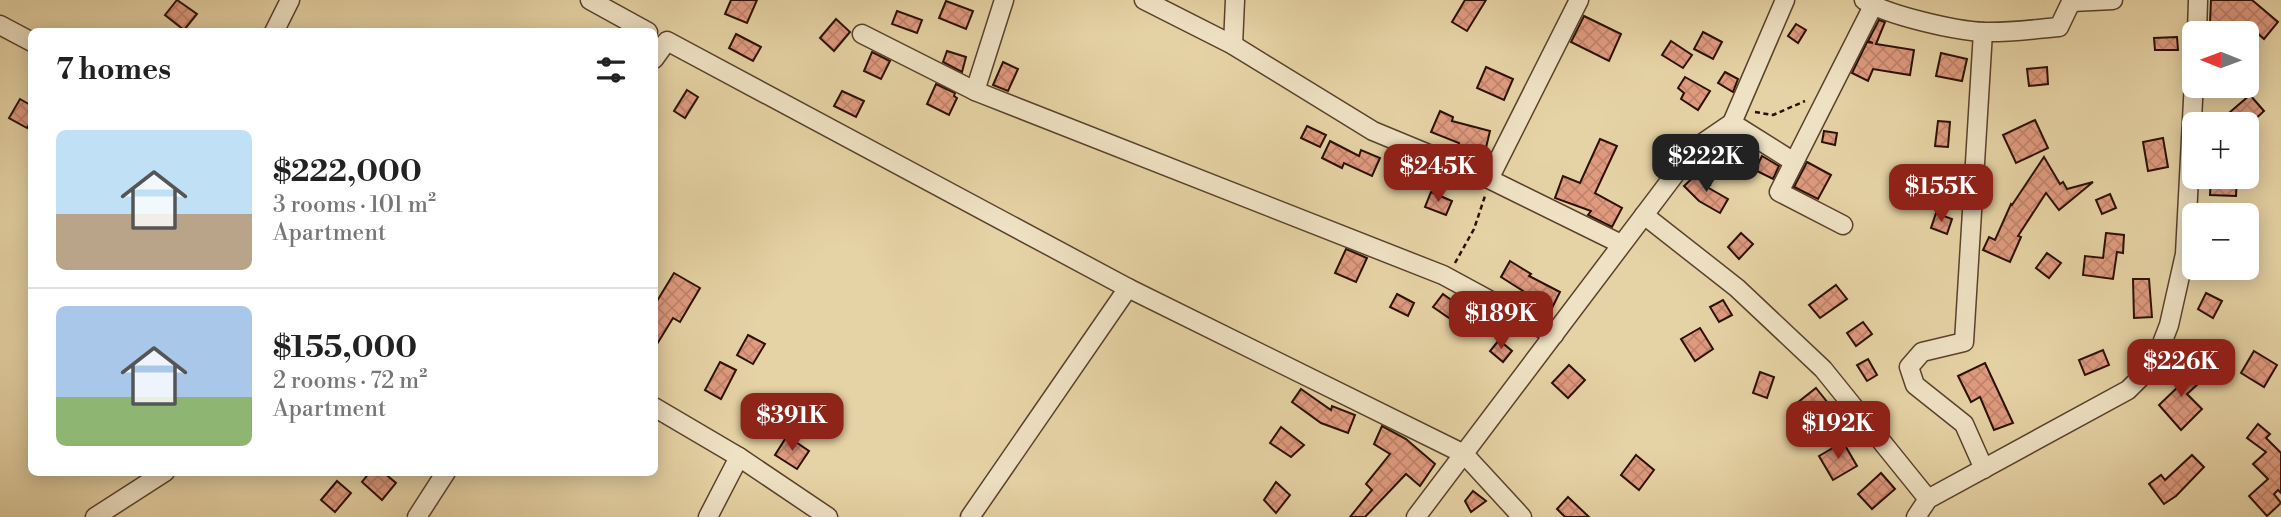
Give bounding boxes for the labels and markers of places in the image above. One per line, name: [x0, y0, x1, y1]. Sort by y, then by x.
pin: $222K: [1657, 134, 1755, 194]
pin: $245K: [1389, 144, 1487, 204]
pin: $155K: [1892, 164, 1990, 224]
pin: $189K: [1452, 292, 1550, 351]
pin: $226K: [2132, 340, 2230, 399]
pin: $391K: [743, 393, 841, 453]
pin: $192K: [1789, 402, 1887, 461]

